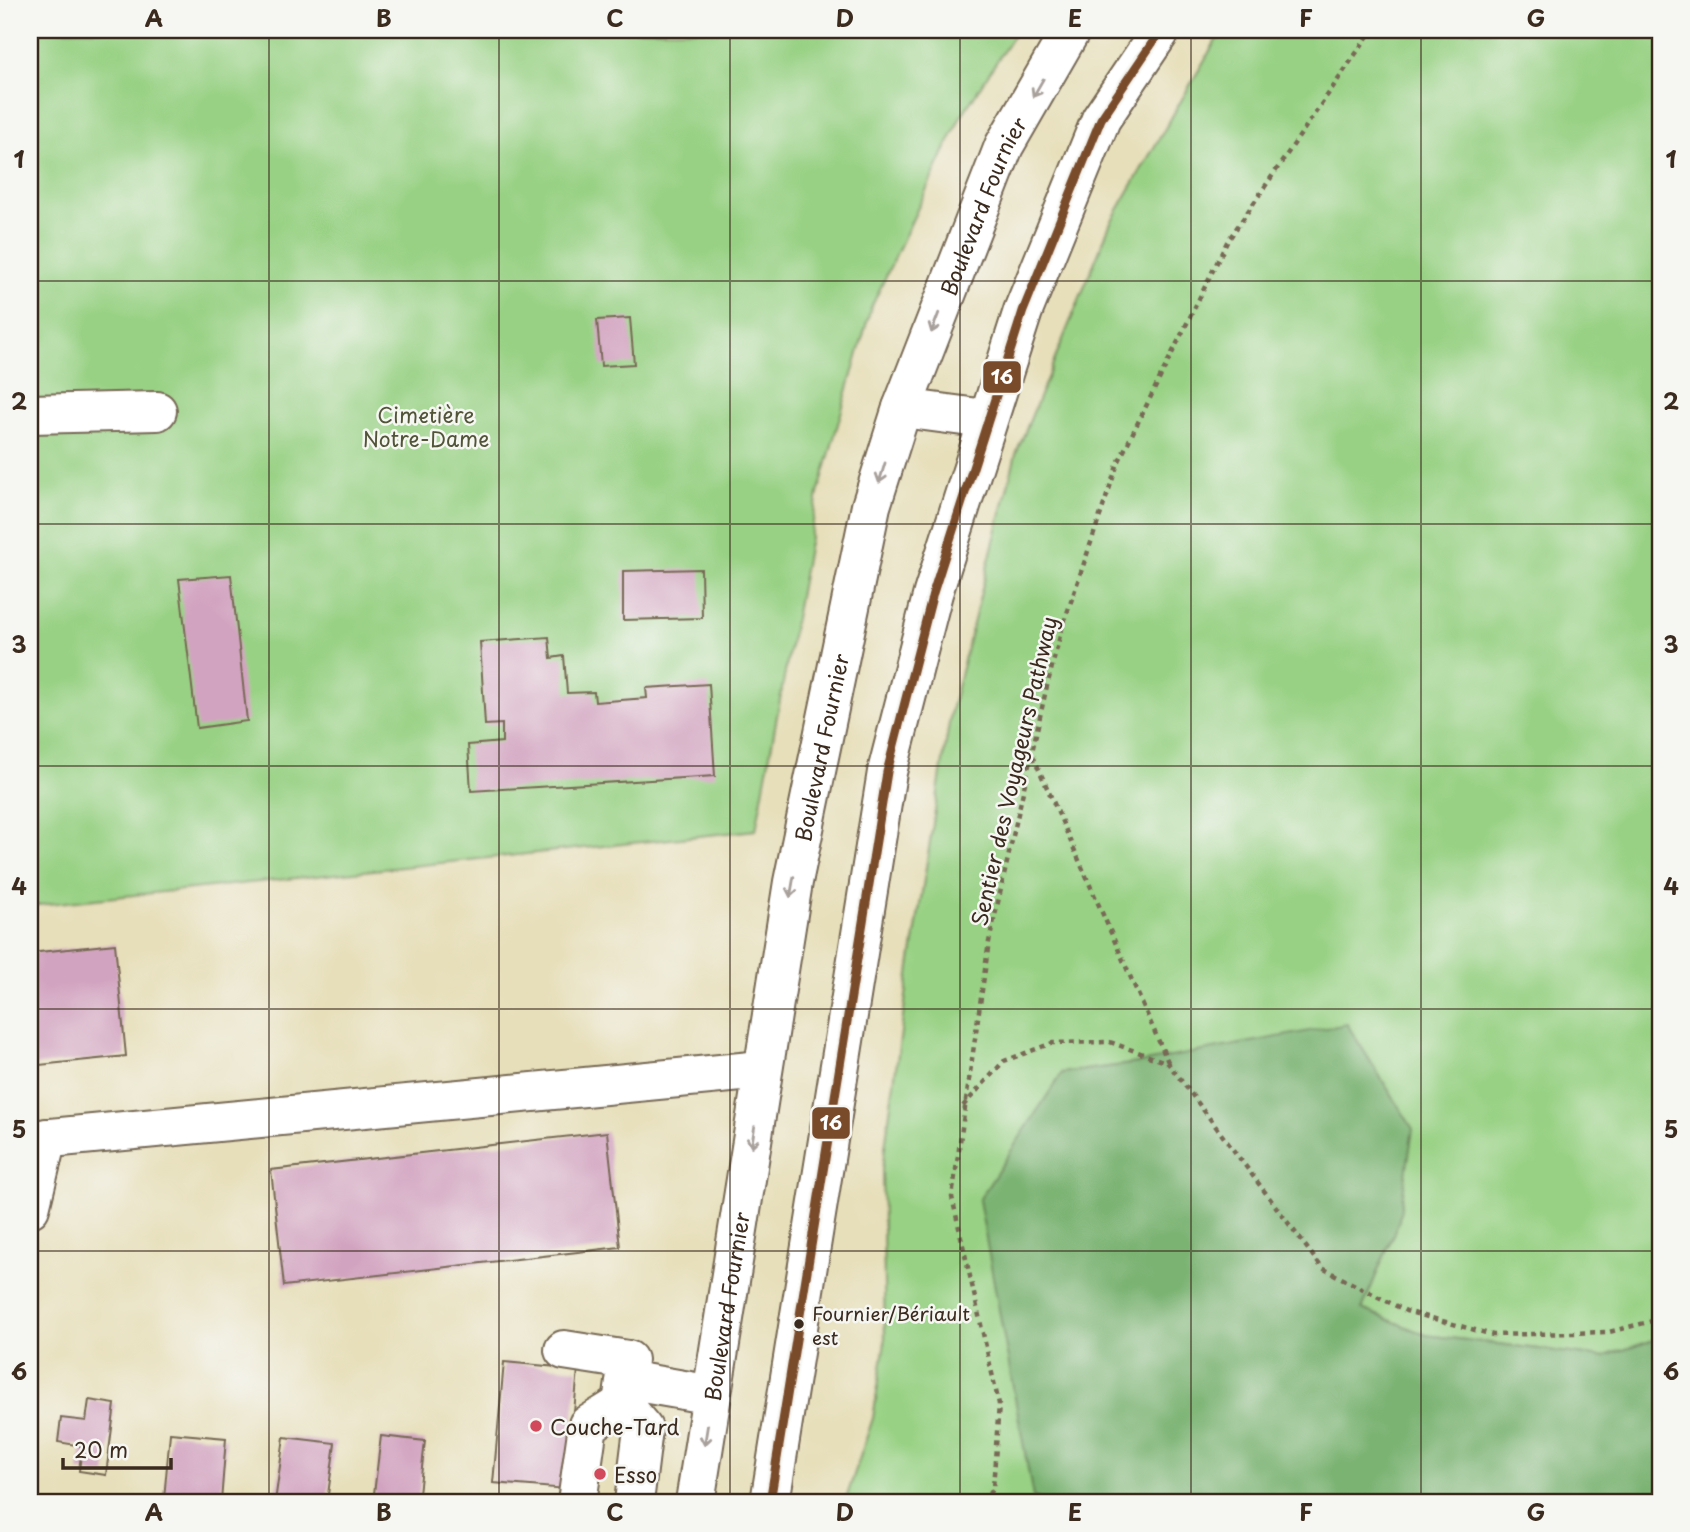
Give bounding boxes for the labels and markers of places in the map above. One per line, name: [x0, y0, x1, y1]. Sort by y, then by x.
place label: Fournier/Bériault est: [812, 1299, 970, 1351]
marker: Fournier/Bériault est: [792, 1317, 806, 1331]
place label: Couche-Tard: [550, 1410, 679, 1442]
marker: Couche-Tard: [528, 1418, 544, 1434]
place label: Esso: [614, 1458, 657, 1490]
marker: Esso: [592, 1466, 608, 1482]

